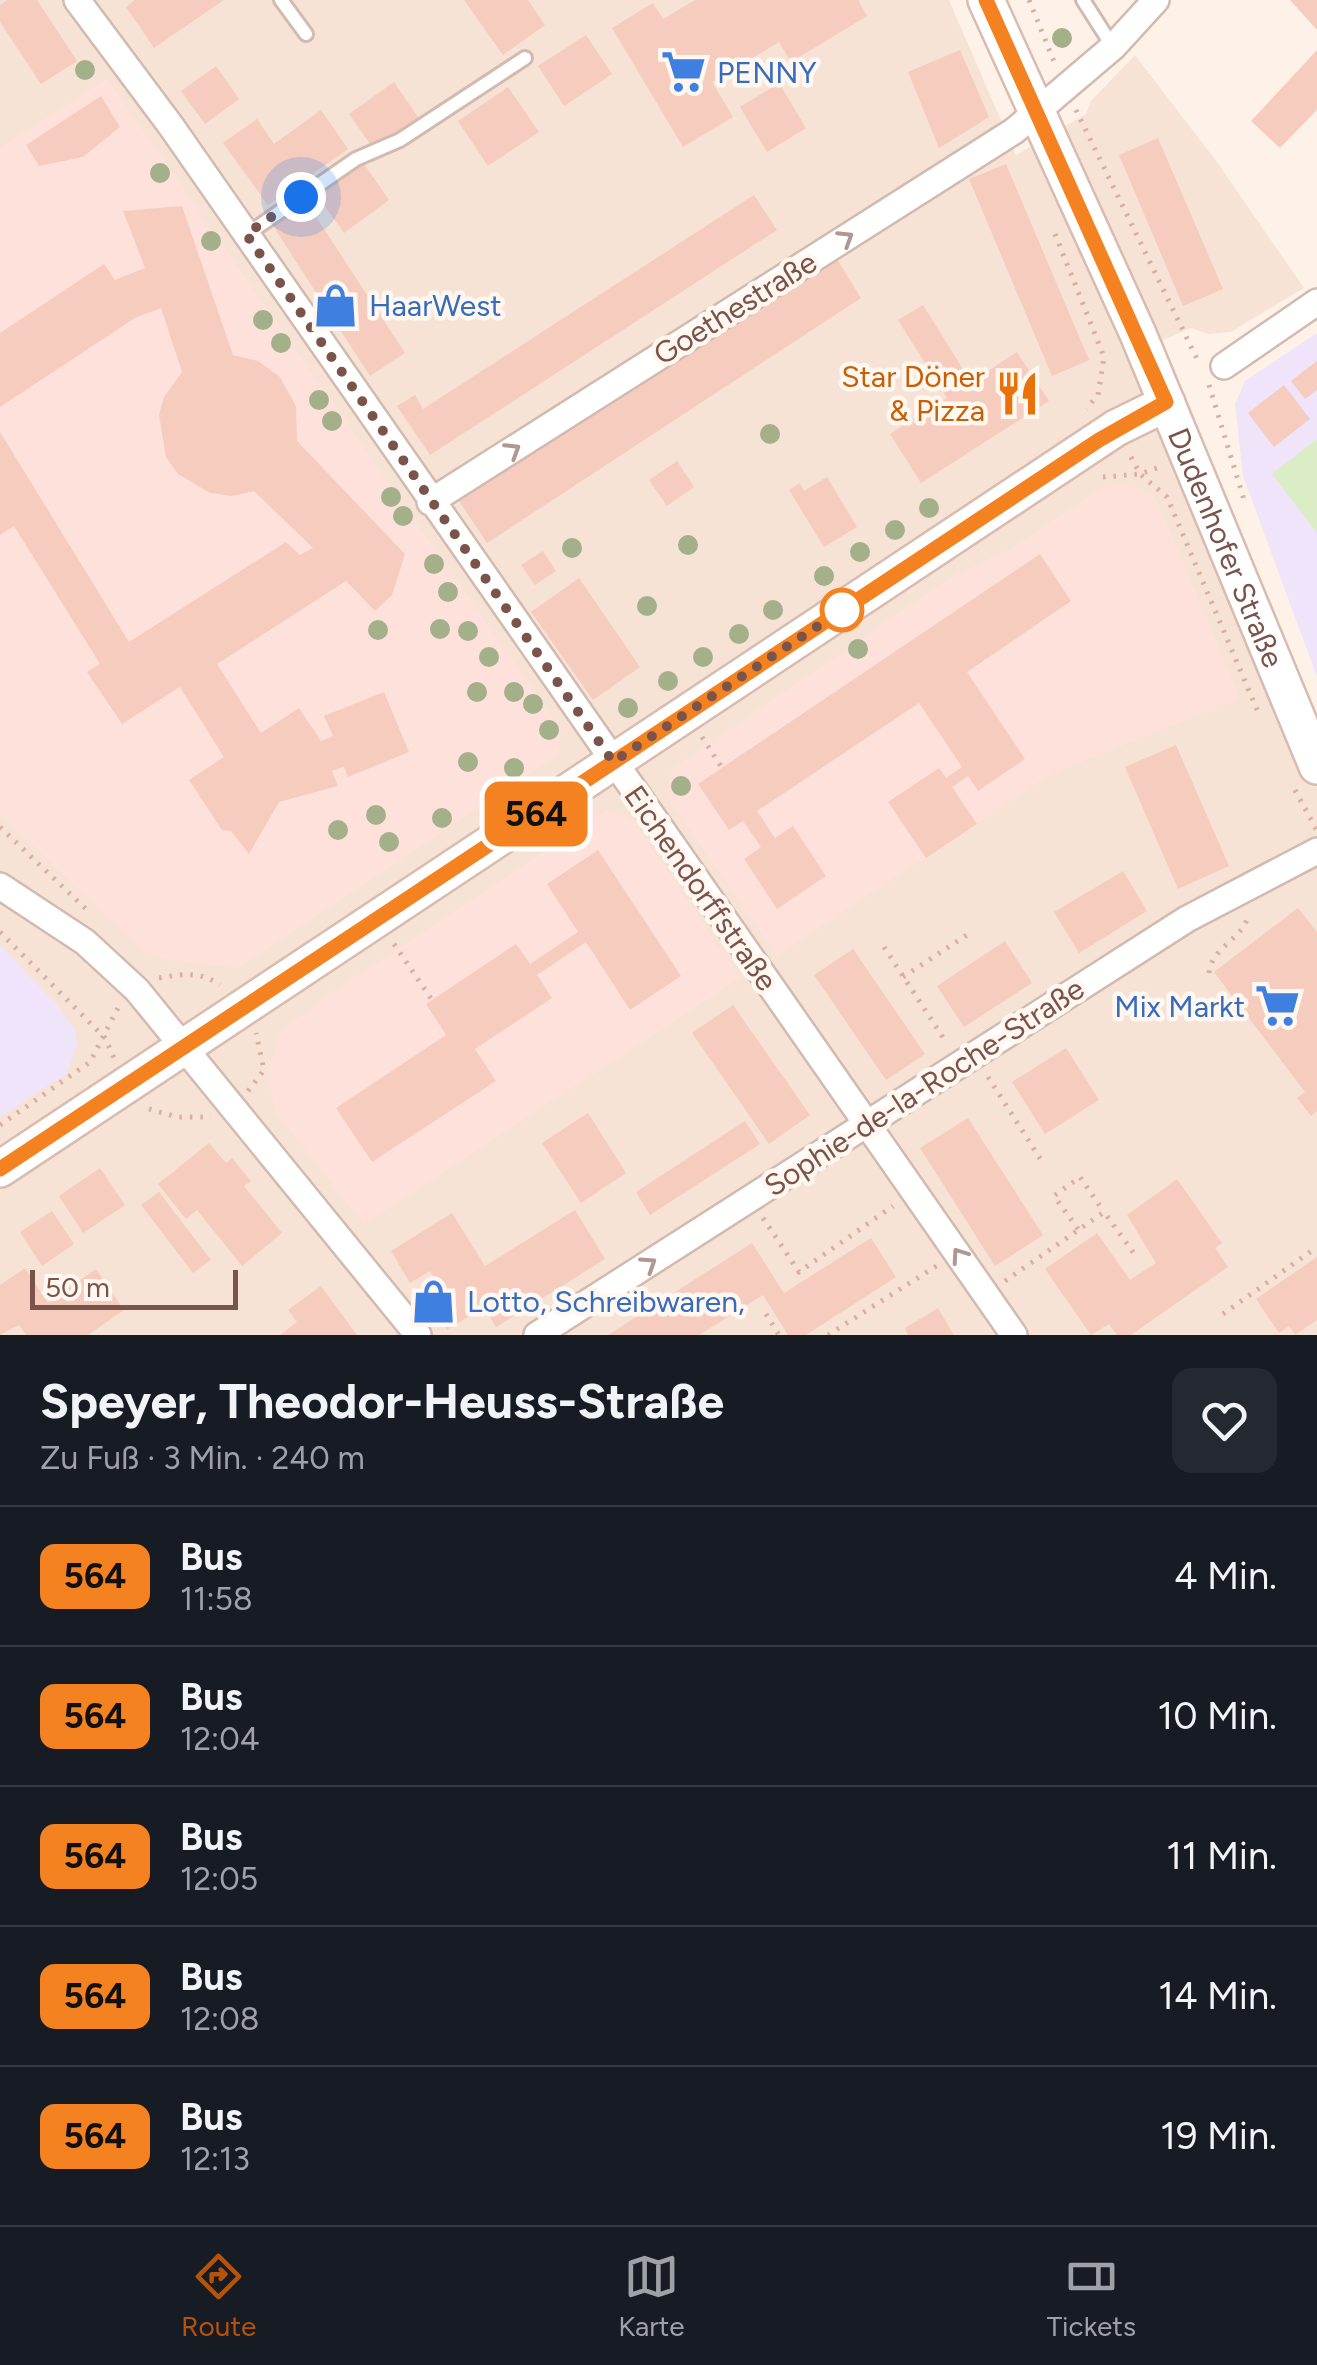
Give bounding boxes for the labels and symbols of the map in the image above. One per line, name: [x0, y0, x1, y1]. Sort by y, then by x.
supermarket icon: PENNY: [660, 48, 708, 96]
place label: PENNY: [717, 54, 817, 91]
your location: [276, 172, 326, 222]
one-way arrow: [835, 231, 853, 250]
street label: Goethestraße: [647, 243, 823, 373]
shop icon: HaarWest: [312, 281, 360, 329]
place label: HaarWest: [369, 287, 502, 324]
place label: Star Döner & Pizza: [841, 358, 985, 429]
restaurant icon: Star Döner & Pizza: [994, 369, 1042, 417]
street label: Dudenhofer Straße: [1160, 422, 1292, 673]
one-way arrow: [502, 443, 520, 462]
unlabelled marker: [821, 589, 863, 631]
street label: Eichendorffstraße: [616, 778, 786, 998]
line badge: 564: [478, 782, 594, 846]
street label: Sophie-de-la-Roche-Straße: [757, 970, 1091, 1204]
supermarket icon: Mix Markt: [1254, 982, 1302, 1030]
place label: Mix Markt: [1114, 988, 1245, 1025]
one-way arrow: [953, 1247, 971, 1266]
one-way arrow: [638, 1257, 656, 1276]
scale bar: [30, 1265, 238, 1310]
shop icon: Lotto, Schreibwaren,: [410, 1277, 458, 1325]
place label: Lotto, Schreibwaren,: [467, 1283, 745, 1320]

